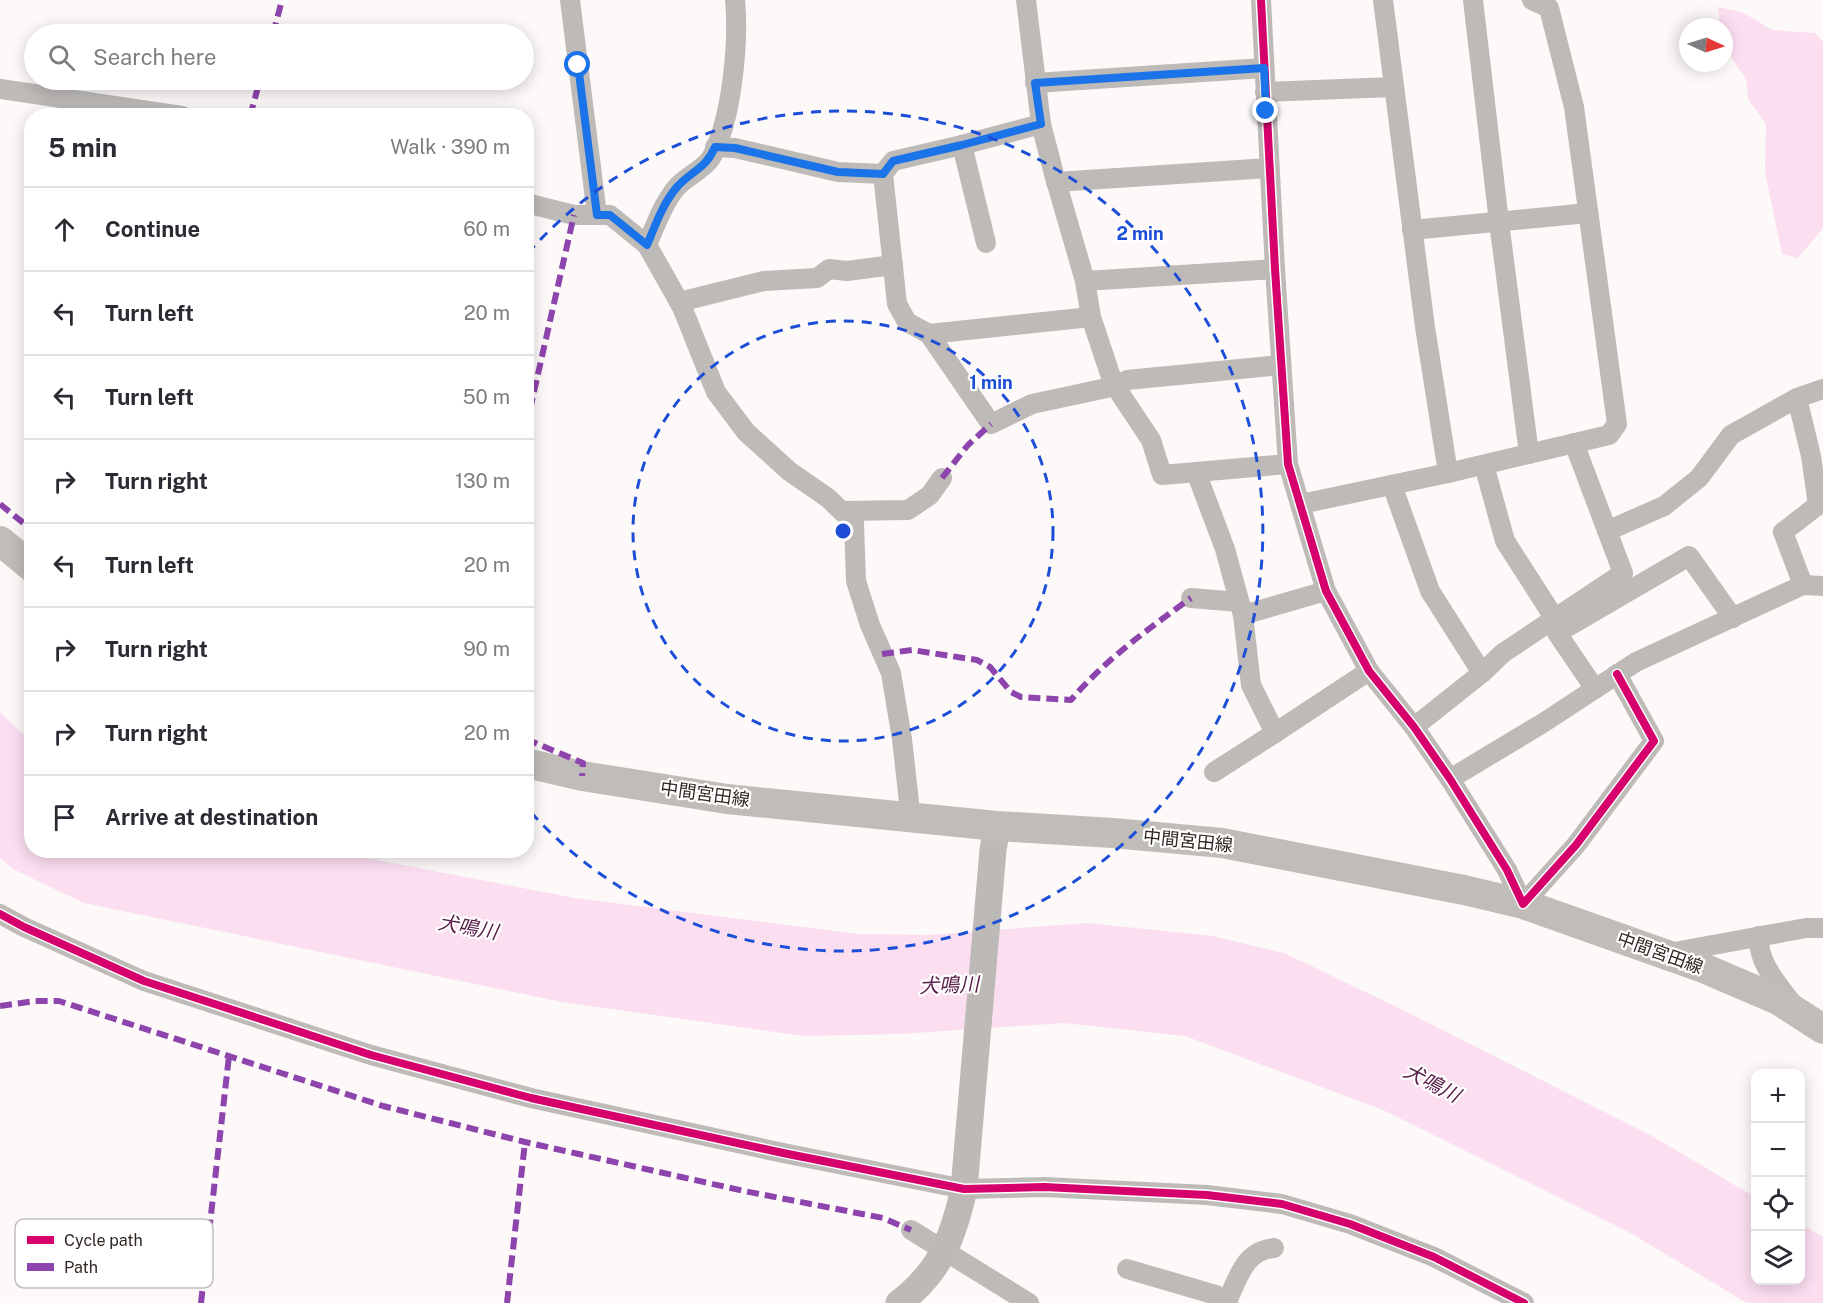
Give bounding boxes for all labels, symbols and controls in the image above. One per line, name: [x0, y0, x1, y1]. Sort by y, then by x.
north arrow: [1679, 18, 1733, 72]
search box: [24, 24, 534, 90]
icon: search: [45, 41, 78, 74]
text: Search here: [93, 44, 217, 70]
route start: [564, 51, 590, 77]
route end: [1252, 97, 1278, 123]
text: 5 min: [48, 132, 117, 163]
text: Walk · 390 m: [390, 135, 510, 159]
icon: ahead: [48, 213, 81, 246]
text: Continue: [105, 216, 200, 242]
text: 60 m: [463, 217, 510, 241]
text: 2 min: [1116, 223, 1164, 244]
icon: left: [48, 297, 81, 330]
text: Turn left: [105, 300, 194, 326]
text: 20 m: [464, 301, 510, 325]
text: 1 min: [969, 372, 1013, 393]
icon: left: [48, 381, 81, 414]
text: Turn left: [105, 384, 194, 410]
text: 50 m: [463, 385, 510, 409]
icon: right: [48, 465, 81, 498]
text: Turn right: [105, 468, 208, 494]
text: 130 m: [455, 469, 510, 493]
centre of rings: [833, 521, 853, 541]
icon: left: [48, 549, 81, 582]
text: Turn left: [105, 552, 194, 578]
text: 20 m: [464, 553, 510, 577]
icon: right: [48, 633, 81, 666]
text: Turn right: [105, 636, 208, 662]
text: 90 m: [463, 637, 510, 661]
icon: right: [48, 717, 81, 750]
text: Turn right: [105, 720, 208, 746]
text: 20 m: [464, 721, 510, 745]
street label: 中間宮田線: [659, 777, 751, 810]
icon: arrive: [48, 801, 81, 834]
text: Arrive at destination: [105, 804, 318, 830]
street label: 中間宮田線: [1142, 825, 1234, 856]
water label: 犬鳴川: [436, 910, 502, 944]
street label: 中間宮田線: [1614, 927, 1706, 978]
water label: 犬鳴川: [919, 972, 981, 998]
water label: 犬鳴川: [1400, 1059, 1466, 1108]
map controls: [1751, 1069, 1805, 1285]
button: +: [1751, 1069, 1805, 1123]
button: −: [1751, 1123, 1805, 1177]
button: locate: [1751, 1177, 1805, 1231]
legend: [15, 1219, 213, 1288]
text: Cycle path: [64, 1231, 143, 1250]
button: layers: [1751, 1231, 1805, 1285]
text: Path: [64, 1258, 98, 1277]

